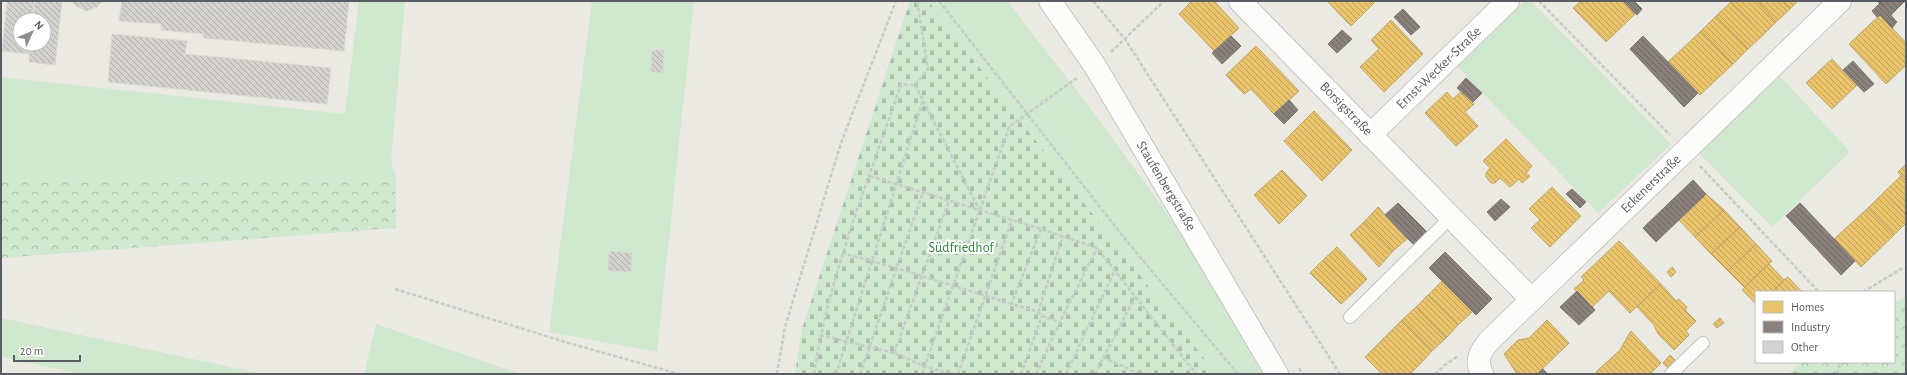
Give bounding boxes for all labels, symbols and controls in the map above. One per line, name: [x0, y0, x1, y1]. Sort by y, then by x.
north arrow: [12, 12, 52, 52]
text: N: [32, 19, 45, 32]
street label: Ernst-Wecker-Straße: [1394, 24, 1484, 112]
street label: Borsigstraße: [1317, 79, 1375, 139]
street label: Staufenbergstraße: [1134, 139, 1198, 233]
street label: Eckenerstraße: [1618, 152, 1684, 216]
park label: Südfriedhof: [929, 241, 994, 255]
legend: [1755, 291, 1895, 363]
text: Homes: [1791, 301, 1824, 313]
text: Industry: [1791, 321, 1830, 334]
scale bar: [14, 337, 80, 363]
text: Other: [1791, 341, 1818, 353]
text: 20 m: [20, 345, 43, 357]

